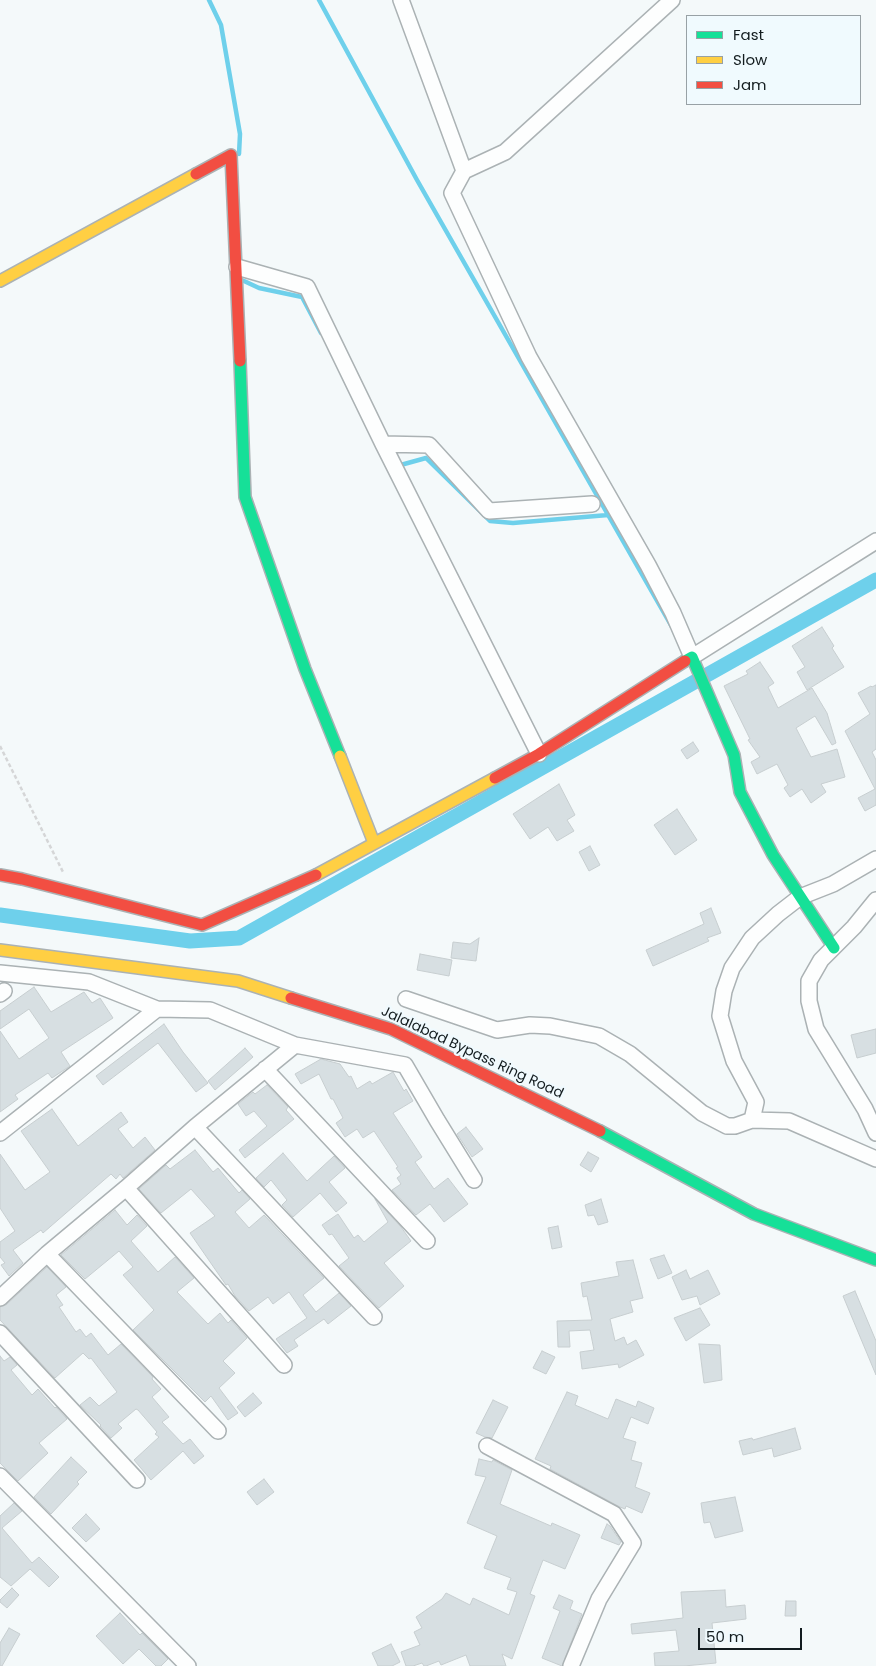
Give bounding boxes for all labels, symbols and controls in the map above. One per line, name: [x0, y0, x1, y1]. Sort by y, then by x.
legend: [686, 15, 861, 105]
text: Fast: [733, 24, 764, 45]
text: Slow: [733, 49, 767, 70]
text: Jam: [733, 74, 767, 95]
street label: Jalalabad Bypass Ring Road: [378, 1003, 566, 1103]
scale bar: [701, 1618, 805, 1650]
text: 50 m: [706, 1626, 744, 1647]

